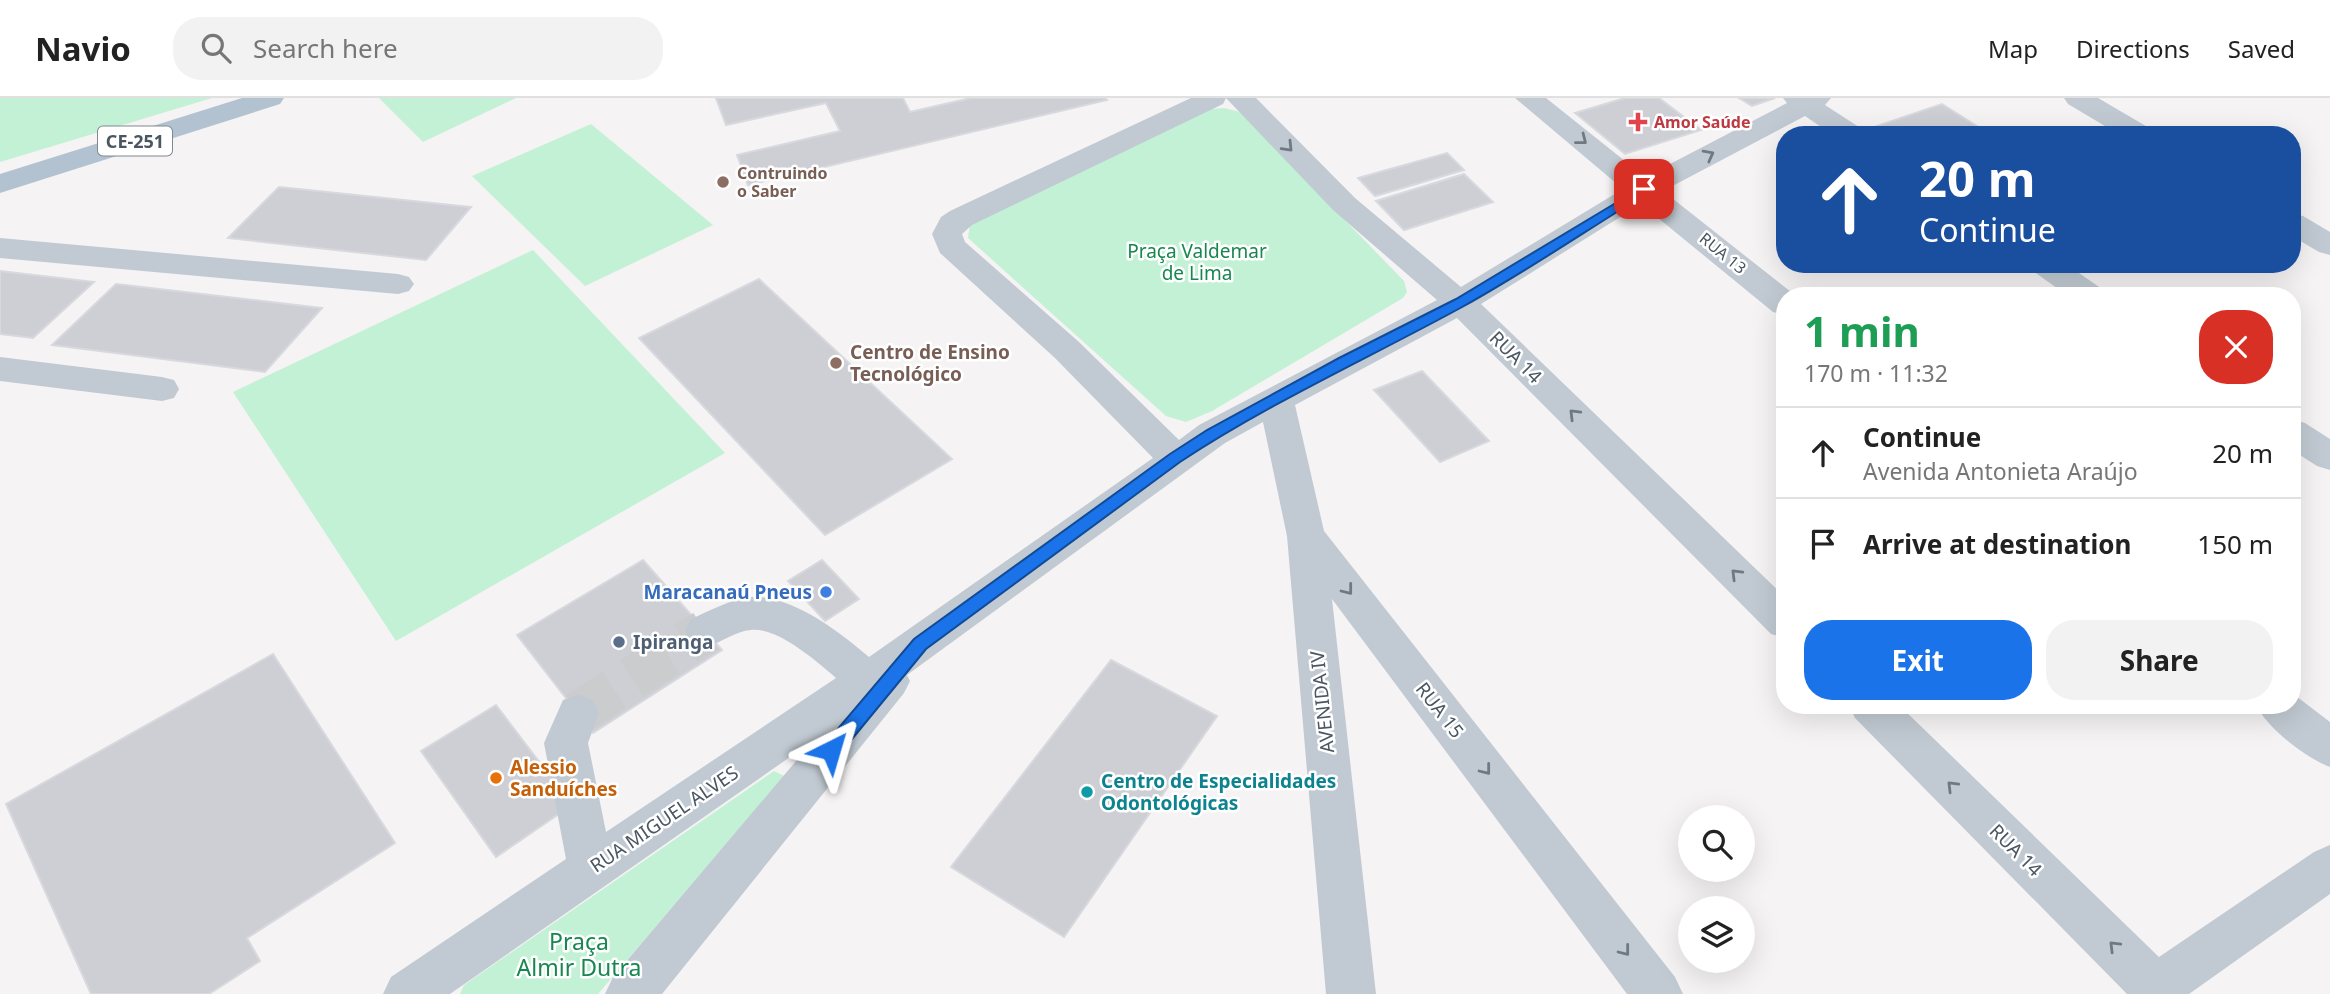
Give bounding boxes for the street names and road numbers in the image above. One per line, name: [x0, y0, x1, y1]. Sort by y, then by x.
road number: CE-251: [98, 126, 172, 156]
street label: RUA 13: [1695, 227, 1751, 279]
street label: RUA 14: [1484, 325, 1548, 389]
street label: AVENIDA IV: [1304, 649, 1340, 754]
street label: RUA 15: [1410, 677, 1470, 743]
street label: RUA MIGUEL ALVES: [585, 760, 743, 878]
street label: RUA 14: [1984, 818, 2048, 882]

